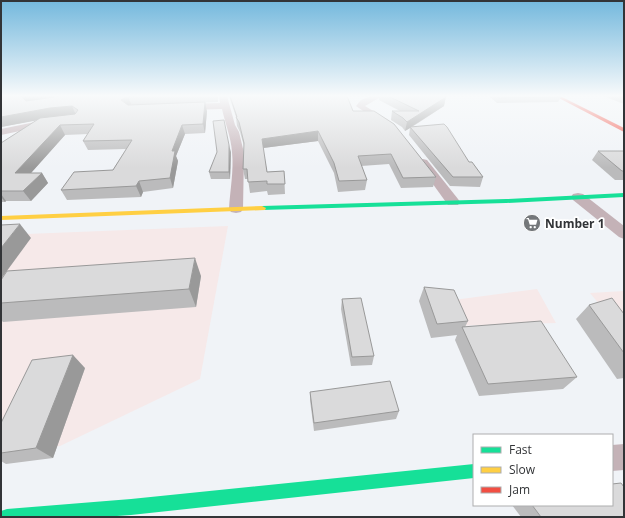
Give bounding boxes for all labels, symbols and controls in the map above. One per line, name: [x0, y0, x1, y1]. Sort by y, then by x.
supermarket icon: Number 1: [522, 213, 542, 233]
place label: Number 1: [545, 215, 605, 232]
legend: [473, 434, 613, 506]
text: Fast: [509, 441, 532, 458]
text: Slow: [509, 461, 536, 478]
text: Jam: [508, 481, 530, 498]

